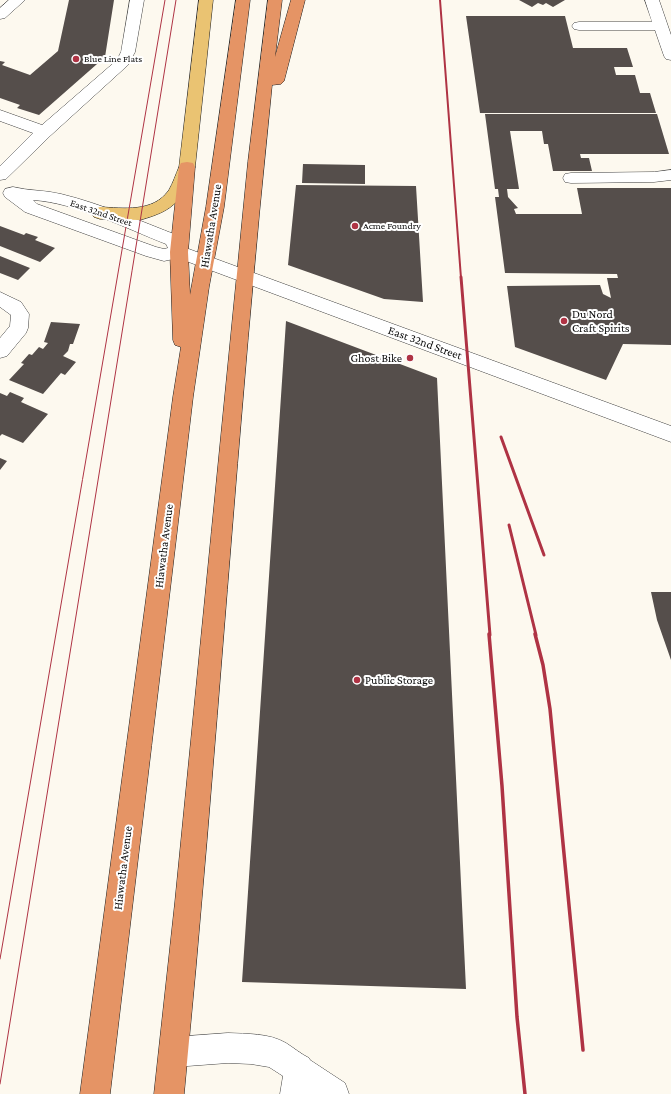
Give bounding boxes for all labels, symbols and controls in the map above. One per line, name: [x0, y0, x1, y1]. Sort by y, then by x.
place label: Blue Line Flats: [84, 53, 142, 65]
marker: Blue Line Flats: [71, 54, 81, 64]
street label: Hiawatha Avenue: [197, 183, 225, 269]
street label: East 32nd Street: [69, 197, 133, 229]
place label: Acme Foundry: [363, 220, 421, 232]
marker: Acme Foundry: [350, 221, 360, 231]
place label: Du Nord Craft Spirits: [572, 307, 629, 335]
marker: Du Nord Craft Spirits: [559, 316, 569, 326]
street label: East 32nd Street: [386, 323, 464, 363]
place label: Ghost Bike: [350, 351, 402, 365]
marker: Ghost Bike: [405, 353, 415, 363]
street label: Hiawatha Avenue: [152, 503, 176, 589]
place label: Public Storage: [365, 673, 433, 687]
marker: Public Storage: [352, 675, 362, 685]
street label: Hiawatha Avenue: [111, 825, 135, 911]

